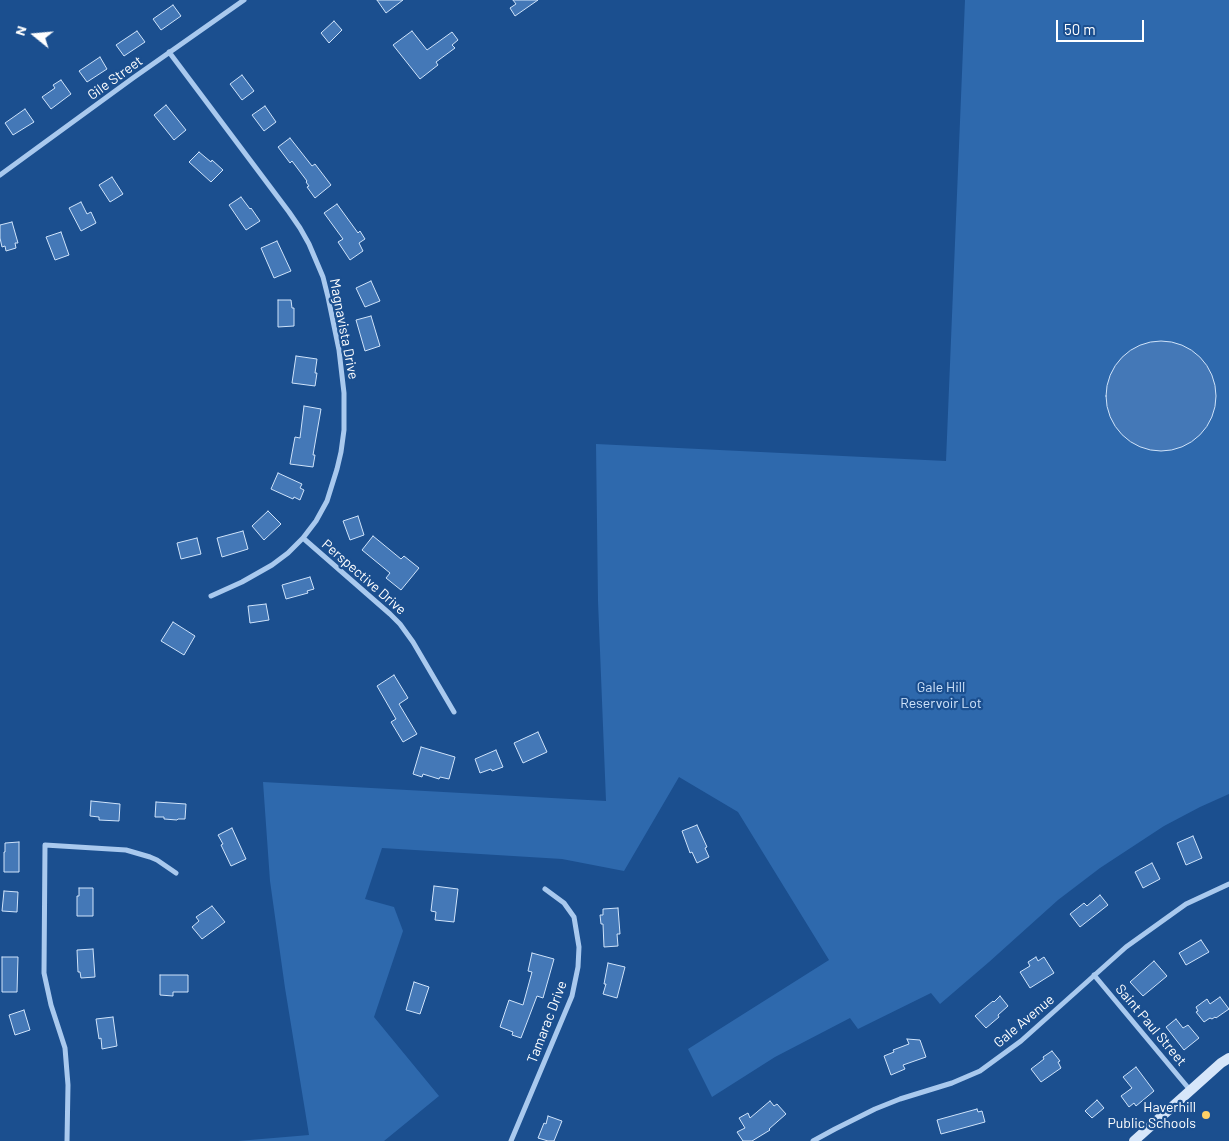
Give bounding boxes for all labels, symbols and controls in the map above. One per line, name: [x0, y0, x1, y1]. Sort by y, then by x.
north arrow: [10, 10, 60, 60]
scale bar: [1059, 10, 1146, 42]
text: 50 m: [1064, 20, 1096, 38]
text: N: [11, 24, 30, 37]
street label: Gile Street: [84, 52, 146, 104]
street label: Magnavista Drive: [326, 277, 362, 381]
street label: Perspective Drive: [318, 536, 410, 618]
park label: Gale Hill Reservoir Lot: [900, 679, 982, 712]
street label: Tamarac Drive: [524, 978, 570, 1066]
street label: Saint Paul Street: [1112, 981, 1190, 1069]
street label: Gale Avenue: [990, 991, 1058, 1051]
place label: Haverhill Public Schools: [1108, 1099, 1196, 1132]
marker: Haverhill Public Schools: [1200, 1109, 1212, 1121]

